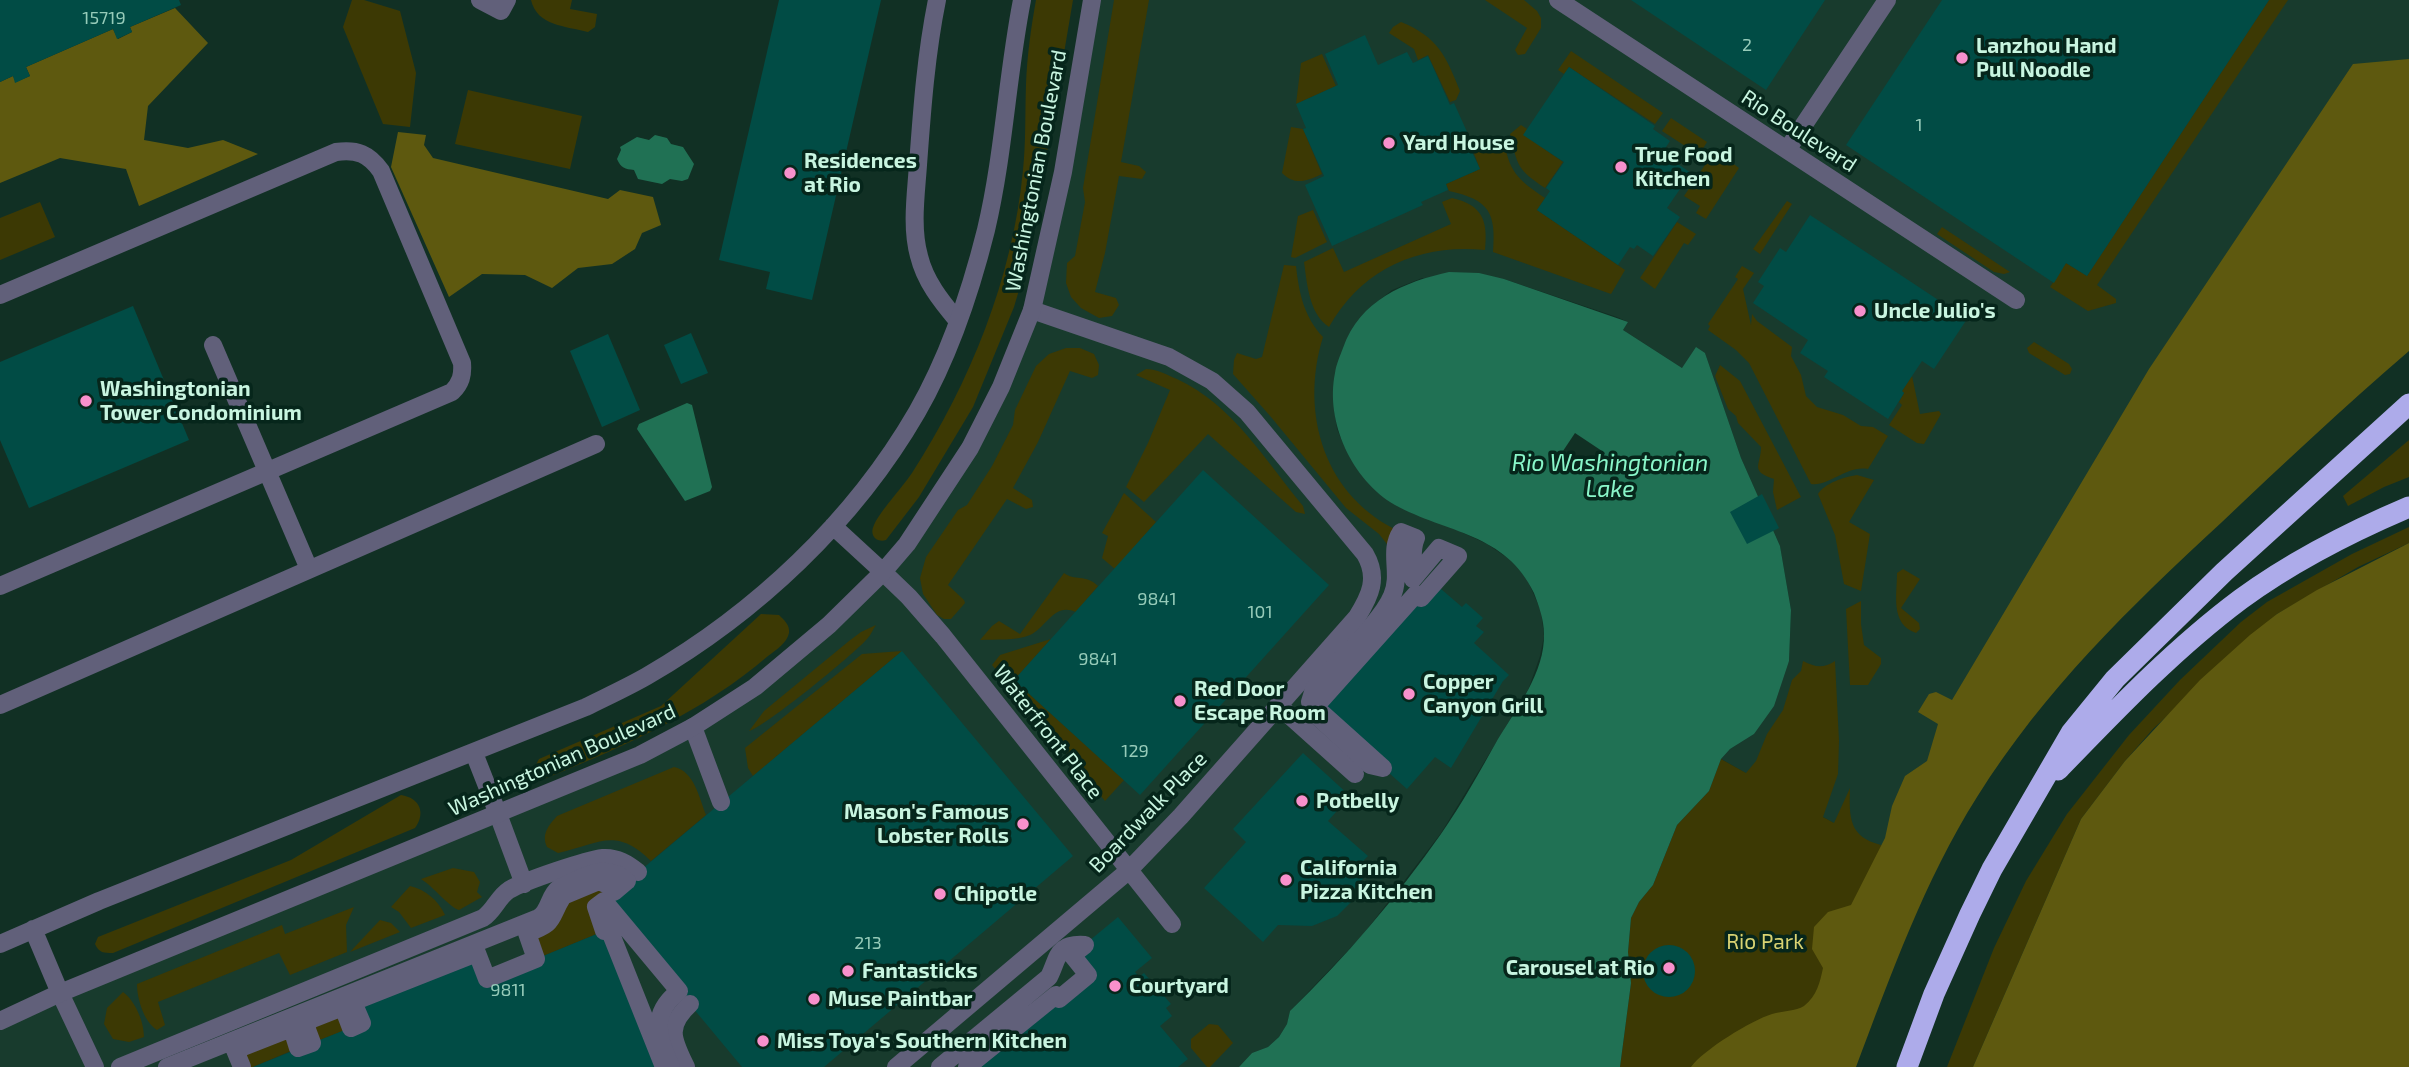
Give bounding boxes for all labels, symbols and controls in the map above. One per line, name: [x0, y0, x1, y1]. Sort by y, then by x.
house number: 15719: [82, 7, 126, 29]
place label: Lanzhou Hand Pull Noodle: [1976, 33, 2117, 83]
house number: 2: [1742, 34, 1752, 56]
street label: Washingtonian Boulevard: [1000, 48, 1072, 294]
marker: Lanzhou Hand Pull Noodle: [1954, 50, 1970, 66]
street label: Rio Boulevard: [1737, 84, 1861, 178]
house number: 1: [1915, 114, 1923, 136]
place label: Yard House: [1403, 130, 1515, 156]
marker: Yard House: [1381, 135, 1397, 151]
place label: True Food Kitchen: [1635, 142, 1733, 192]
place label: Residences at Rio: [804, 148, 917, 198]
marker: True Food Kitchen: [1613, 159, 1629, 175]
marker: Residences at Rio: [782, 165, 798, 181]
place label: Uncle Julio's: [1874, 298, 1996, 324]
marker: Uncle Julio's: [1852, 303, 1868, 319]
place label: Washingtonian Tower Condominium: [100, 376, 302, 426]
marker: Washingtonian Tower Condominium: [78, 393, 94, 409]
water label: Rio Washingtonian Lake: [1512, 449, 1708, 503]
house number: 9841: [1137, 588, 1177, 610]
house number: 101: [1247, 601, 1273, 623]
house number: 9841: [1078, 648, 1118, 670]
street label: Waterfront Place: [988, 660, 1108, 804]
place label: Copper Canyon Grill: [1423, 669, 1543, 719]
place label: Red Door Escape Room: [1194, 676, 1326, 726]
marker: Copper Canyon Grill: [1401, 686, 1417, 702]
marker: Red Door Escape Room: [1172, 693, 1188, 709]
street label: Washingtonian Boulevard: [444, 698, 680, 822]
house number: 129: [1121, 740, 1149, 762]
street label: Boardwalk Place: [1084, 746, 1212, 878]
place label: Potbelly: [1316, 788, 1399, 814]
marker: Potbelly: [1294, 793, 1310, 809]
place label: Mason's Famous Lobster Rolls: [844, 799, 1009, 849]
marker: Mason's Famous Lobster Rolls: [1015, 816, 1031, 832]
place label: California Pizza Kitchen: [1300, 855, 1433, 905]
marker: California Pizza Kitchen: [1278, 872, 1294, 888]
place label: Chipotle: [954, 881, 1037, 907]
marker: Chipotle: [932, 886, 948, 902]
park label: Rio Park: [1726, 929, 1804, 955]
house number: 213: [854, 932, 882, 954]
place label: Carousel at Rio: [1506, 955, 1655, 981]
place label: Fantasticks: [862, 958, 978, 984]
marker: Carousel at Rio: [1661, 960, 1677, 976]
marker: Fantasticks: [840, 963, 856, 979]
place label: Courtyard: [1129, 973, 1229, 999]
marker: Courtyard: [1107, 978, 1123, 994]
house number: 9811: [490, 979, 526, 1001]
place label: Muse Paintbar: [828, 986, 972, 1012]
marker: Muse Paintbar: [806, 991, 822, 1007]
place label: Miss Toya's Southern Kitchen: [777, 1028, 1067, 1054]
marker: Miss Toya's Southern Kitchen: [755, 1033, 771, 1049]

